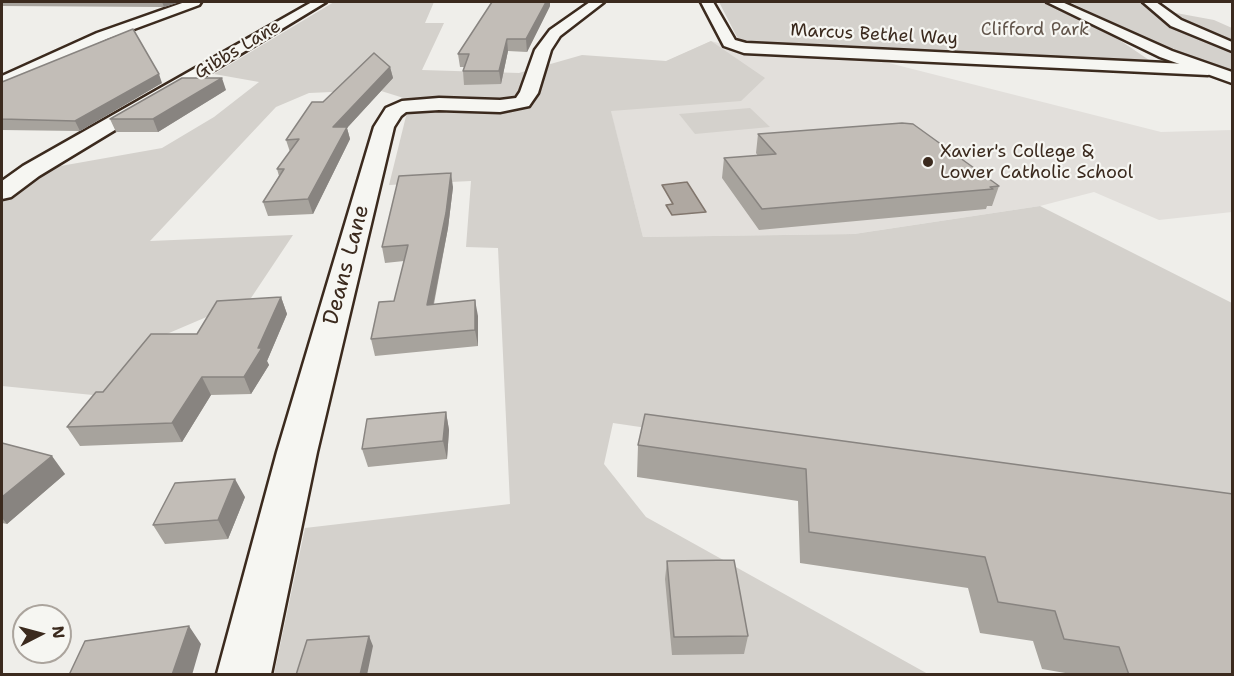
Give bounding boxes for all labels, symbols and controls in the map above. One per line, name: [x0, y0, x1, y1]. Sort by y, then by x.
street label: Gibbs Lane: [191, 16, 285, 84]
park label: Clifford Park: [981, 19, 1089, 41]
street label: Marcus Bethel Way: [790, 20, 958, 50]
place label: Xavier's College & Lower Catholic School: [940, 141, 1133, 184]
marker: Xavier's College & Lower Catholic School: [921, 155, 935, 169]
street label: Deans Lane: [318, 202, 376, 328]
north arrow: [12, 604, 72, 664]
text: N: [47, 625, 70, 640]

